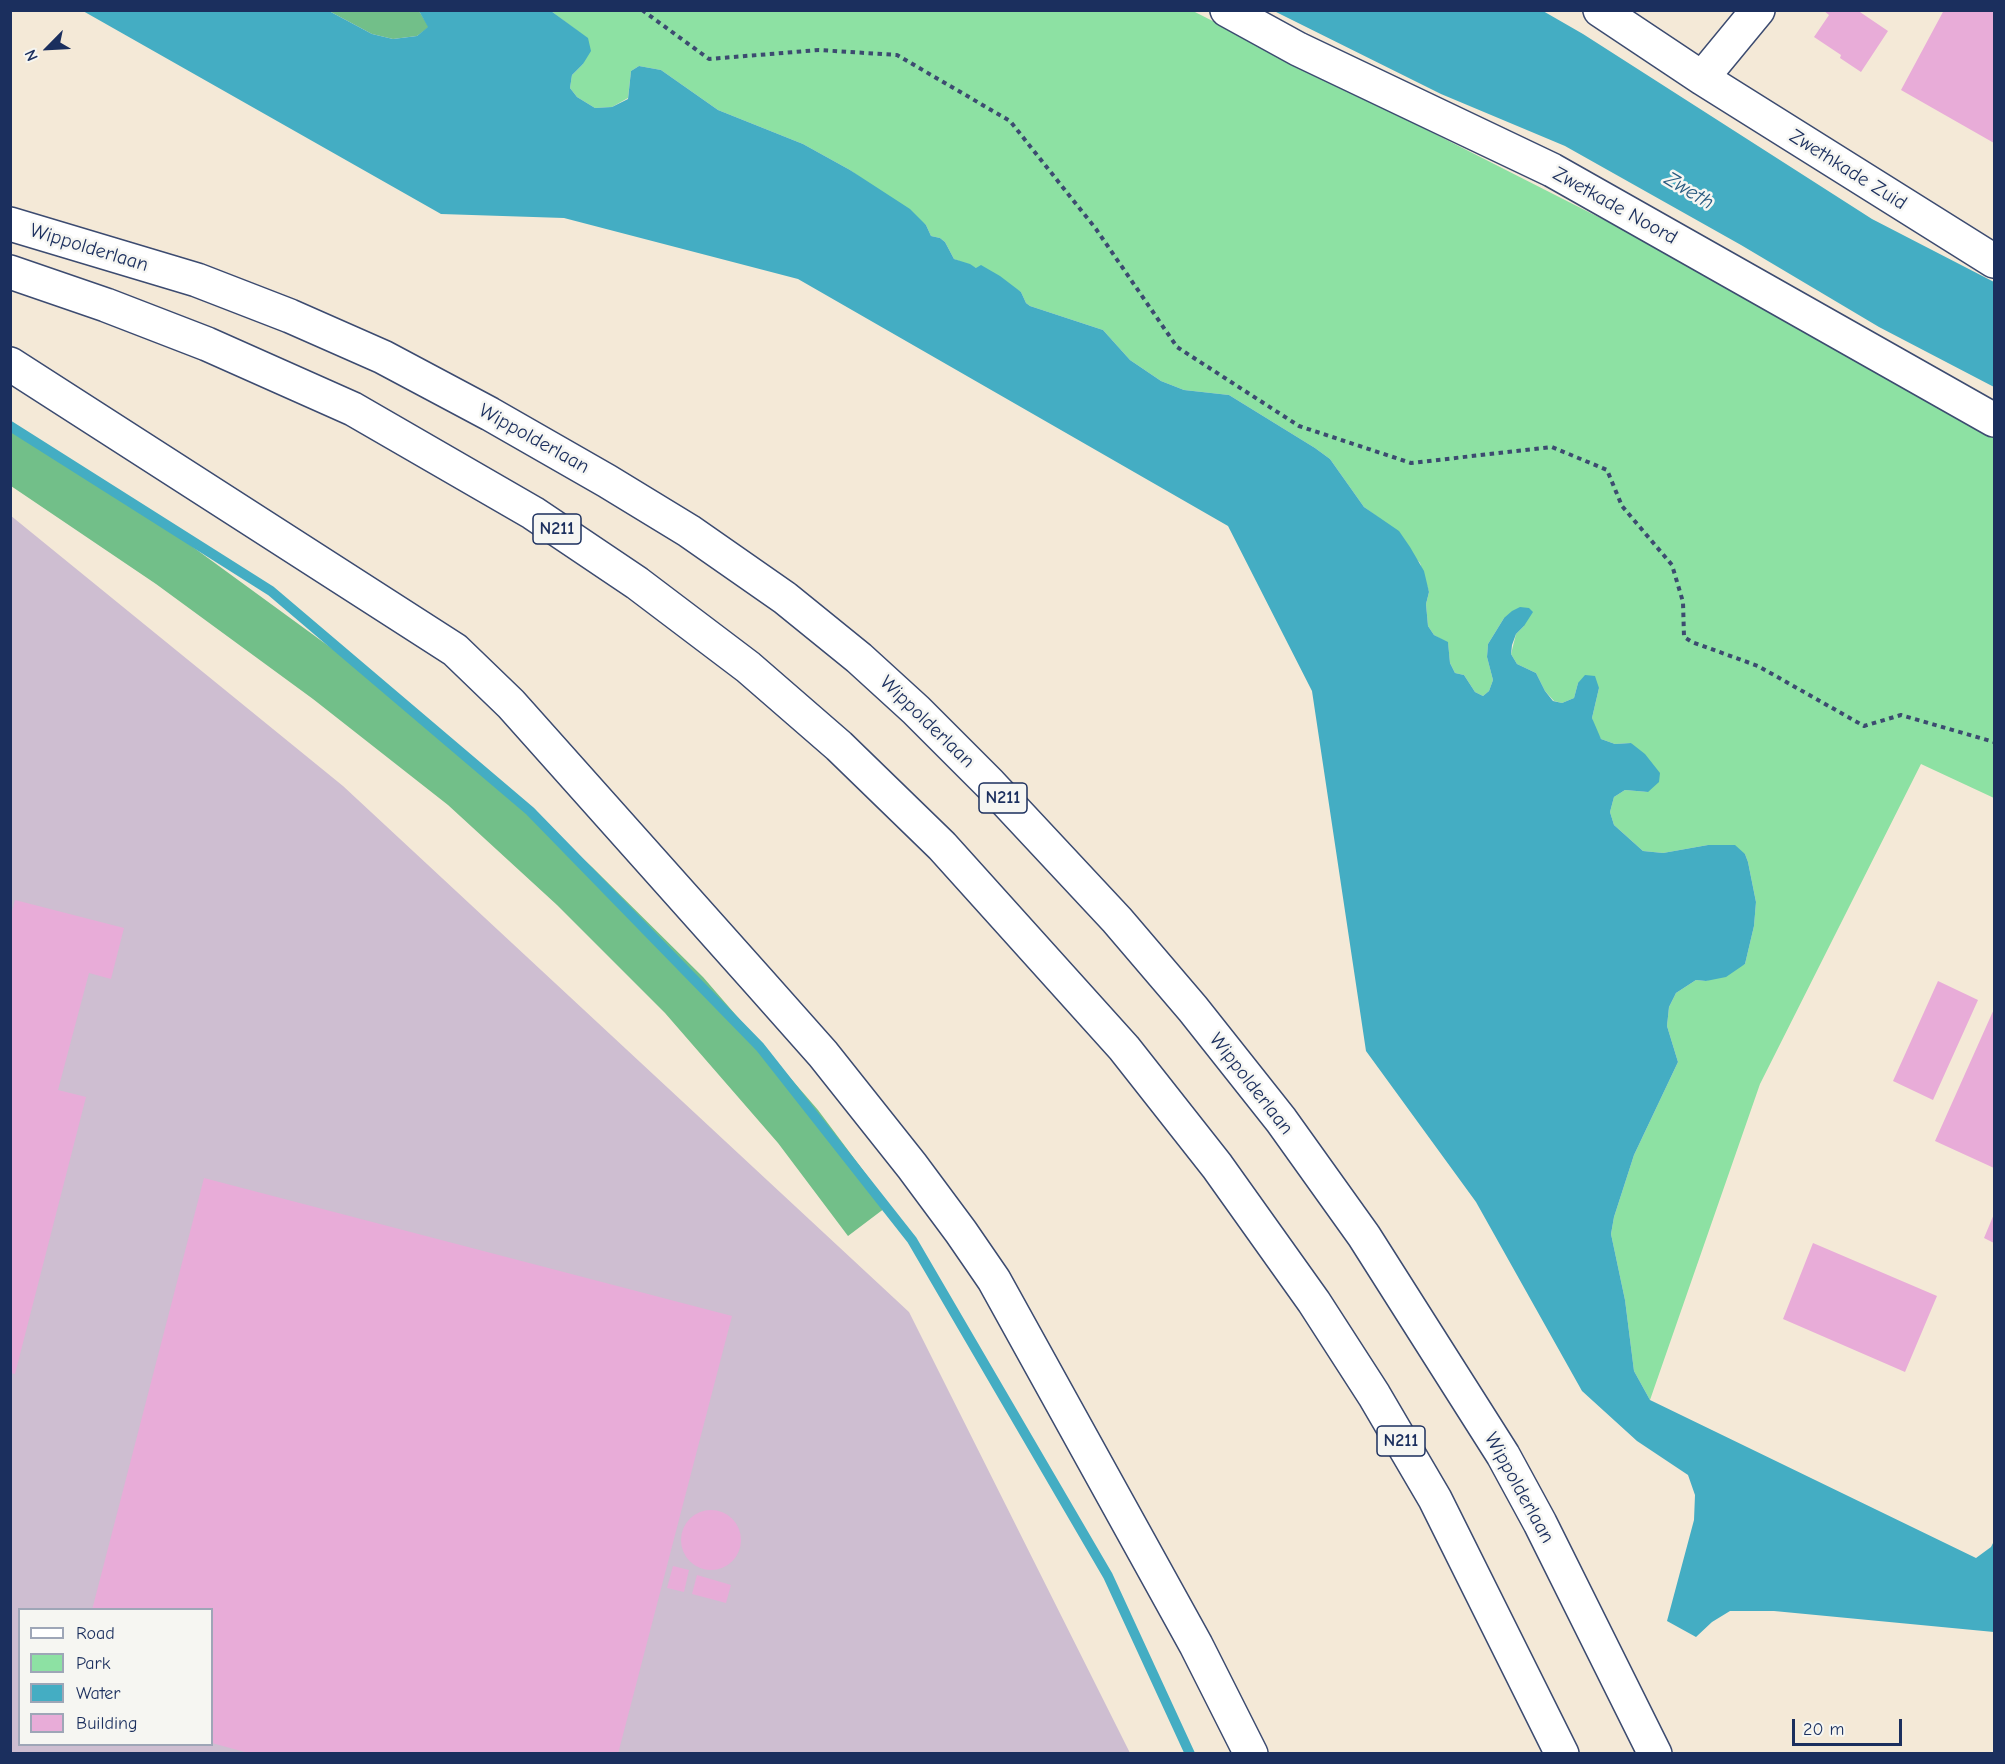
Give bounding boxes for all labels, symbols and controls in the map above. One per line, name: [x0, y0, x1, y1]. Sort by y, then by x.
north arrow: [18, 18, 78, 78]
text: N: [21, 47, 42, 64]
street label: Zwethkade Zuid: [1785, 124, 1911, 216]
street label: Zwetkade Noord: [1549, 162, 1681, 250]
water label: Zweth: [1660, 167, 1718, 215]
street label: Wippolderlaan: [27, 219, 151, 277]
street label: Wippolderlaan: [475, 399, 593, 479]
road number: N211: [533, 514, 581, 544]
street label: Wippolderlaan: [875, 671, 979, 773]
road number: N211: [979, 783, 1027, 813]
street label: Wippolderlaan: [1204, 1028, 1298, 1140]
road number: N211: [1377, 1426, 1425, 1456]
street label: Wippolderlaan: [1479, 1429, 1559, 1547]
legend: [18, 1608, 213, 1746]
text: Road: [76, 1623, 115, 1644]
text: Park: [76, 1653, 110, 1674]
text: Water: [76, 1683, 120, 1704]
scale bar: [1795, 1707, 1904, 1745]
text: Building: [76, 1713, 138, 1734]
text: 20 m: [1803, 1719, 1844, 1740]

